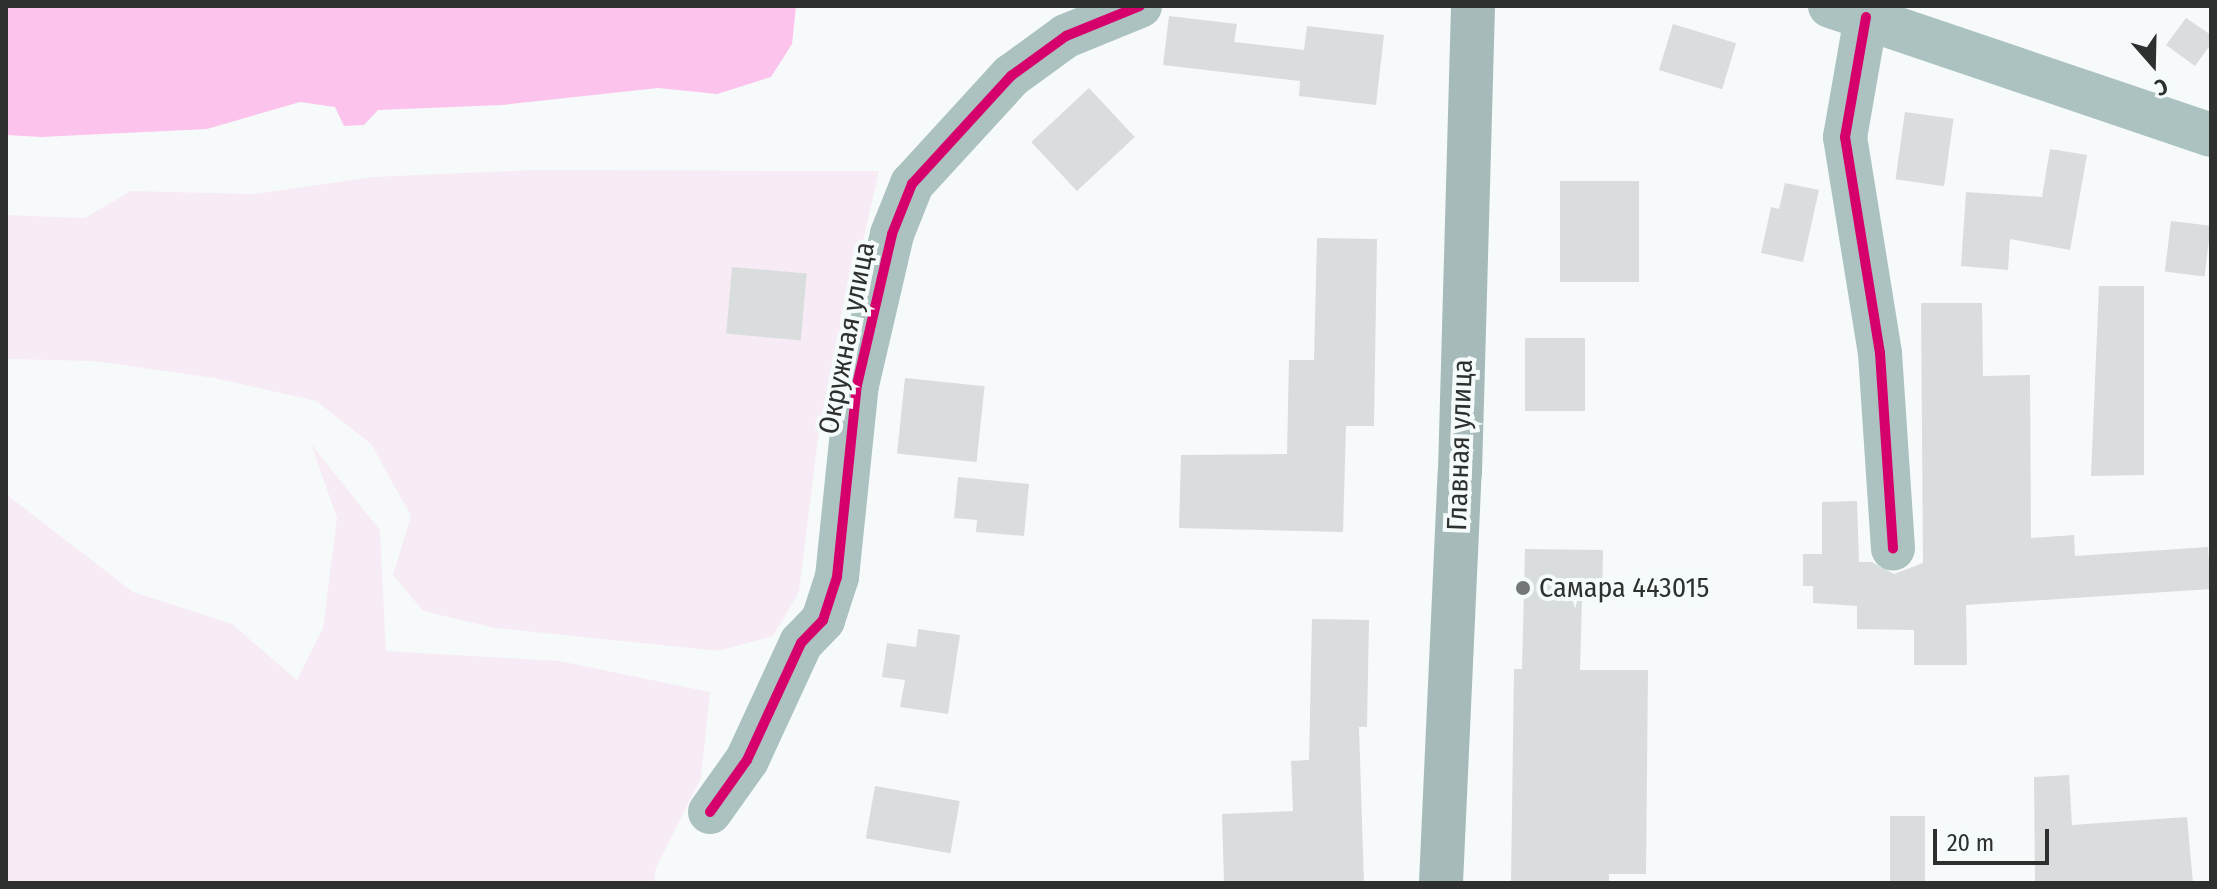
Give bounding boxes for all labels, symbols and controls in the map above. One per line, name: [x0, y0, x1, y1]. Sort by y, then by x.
north arrow: [2113, 24, 2193, 104]
text: С: [2151, 72, 2171, 102]
street label: Окружная улица: [812, 239, 882, 437]
street label: Главная улица: [1440, 359, 1480, 531]
place label: Самара 443015: [1539, 571, 1709, 605]
marker: Самара 443015: [1514, 579, 1532, 597]
scale bar: [1937, 813, 2053, 863]
text: 20 m: [1947, 829, 1994, 857]

